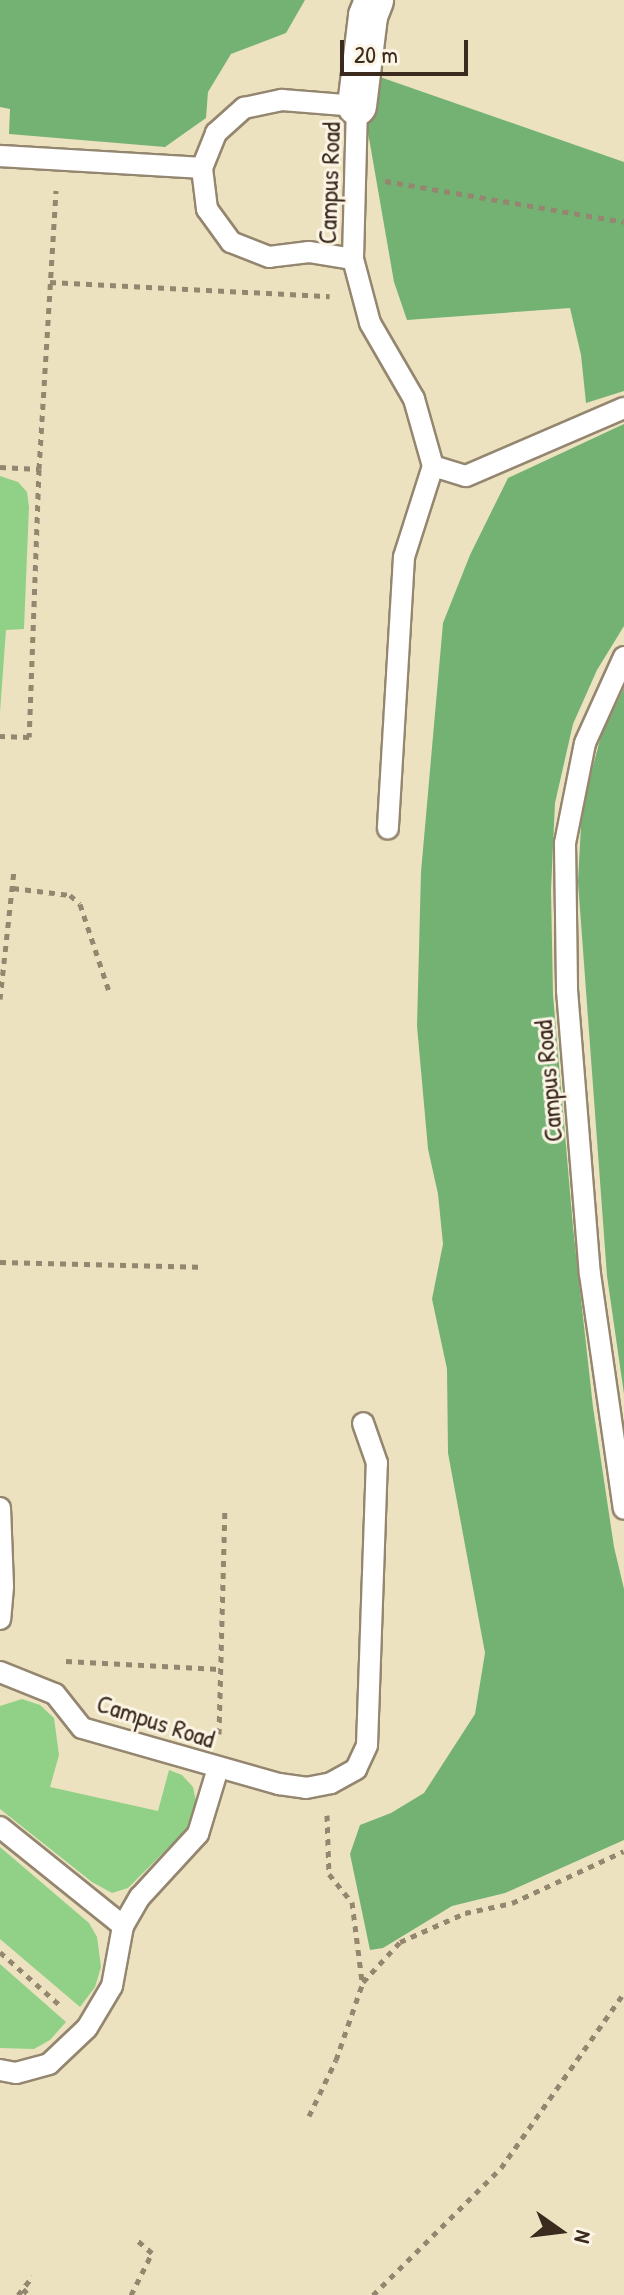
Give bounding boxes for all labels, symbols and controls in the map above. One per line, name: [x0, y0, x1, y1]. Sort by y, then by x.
scale bar: [344, 24, 472, 74]
text: 20 m: [354, 38, 398, 70]
street label: Campus Road: [311, 121, 347, 245]
street label: Campus Road: [527, 1019, 569, 1143]
street label: Campus Road: [93, 1687, 219, 1755]
north arrow: [520, 2191, 600, 2271]
text: N: [567, 2227, 599, 2246]

